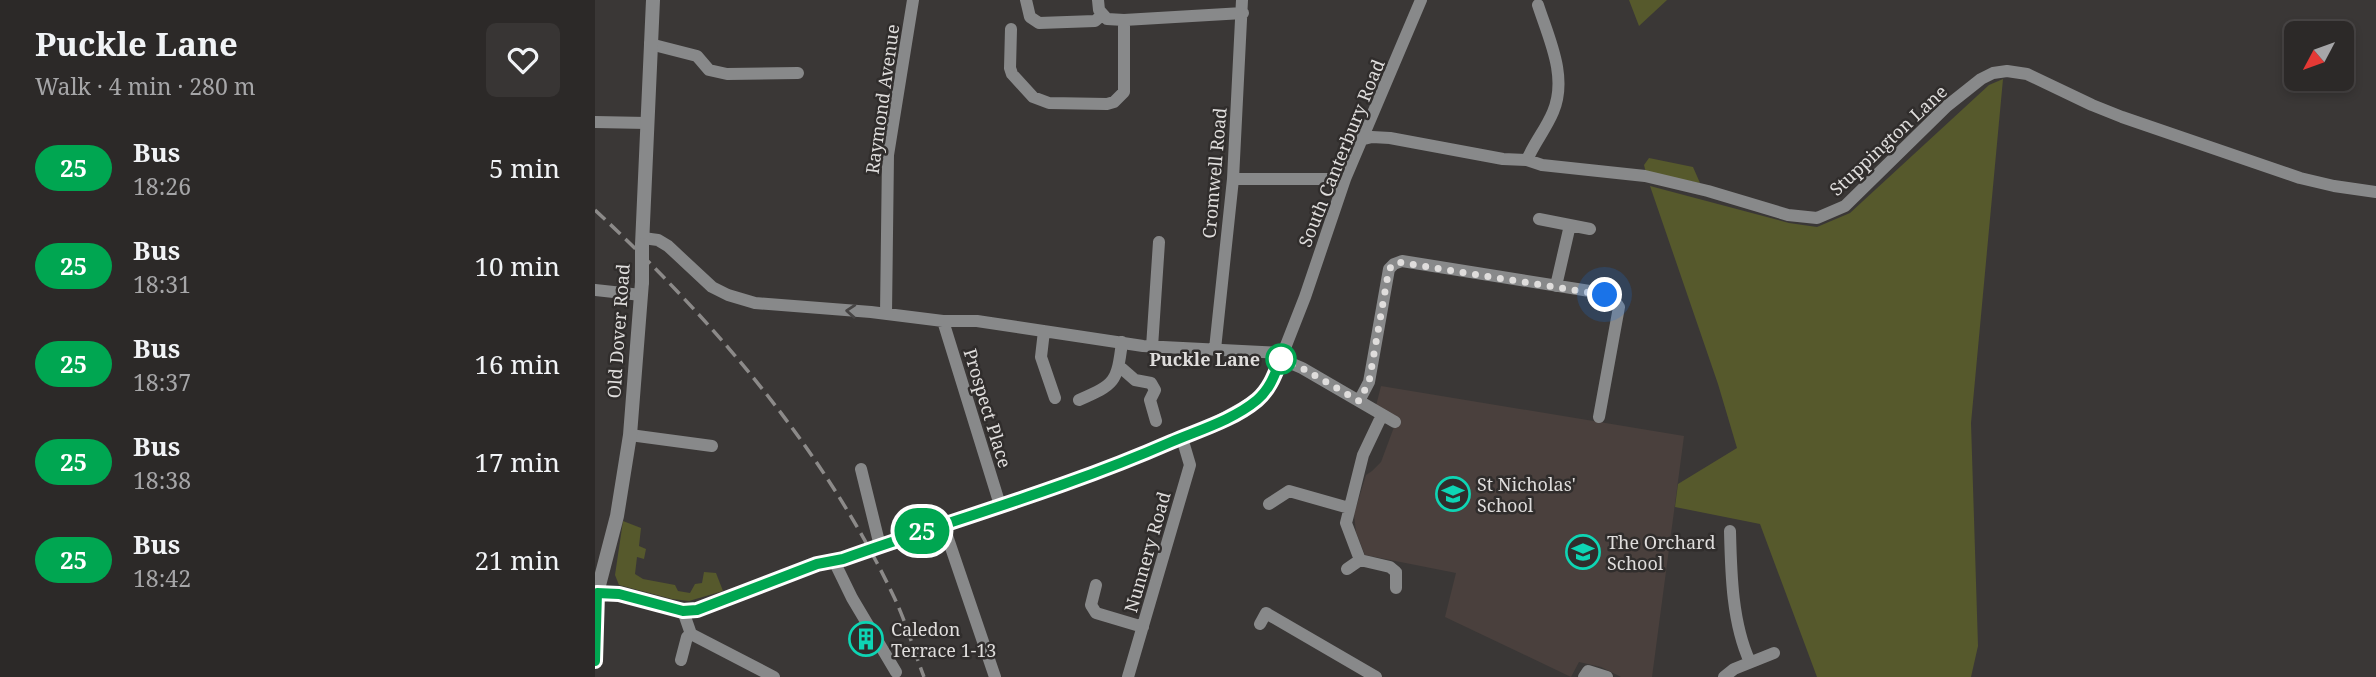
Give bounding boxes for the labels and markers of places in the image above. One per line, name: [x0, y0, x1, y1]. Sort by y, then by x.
marker: Puckle Lane: [1266, 344, 1296, 374]
place label: Puckle Lane: [1149, 347, 1260, 371]
place label: St Nicholas' School: [1477, 472, 1576, 517]
school or university icon: St Nicholas' School: [1434, 475, 1472, 513]
place label: The Orchard School: [1607, 530, 1716, 575]
school or university icon: The Orchard School: [1564, 533, 1602, 571]
place label: Caledon Terrace 1-13: [891, 617, 996, 662]
building icon: Caledon Terrace 1-13: [847, 620, 885, 658]

